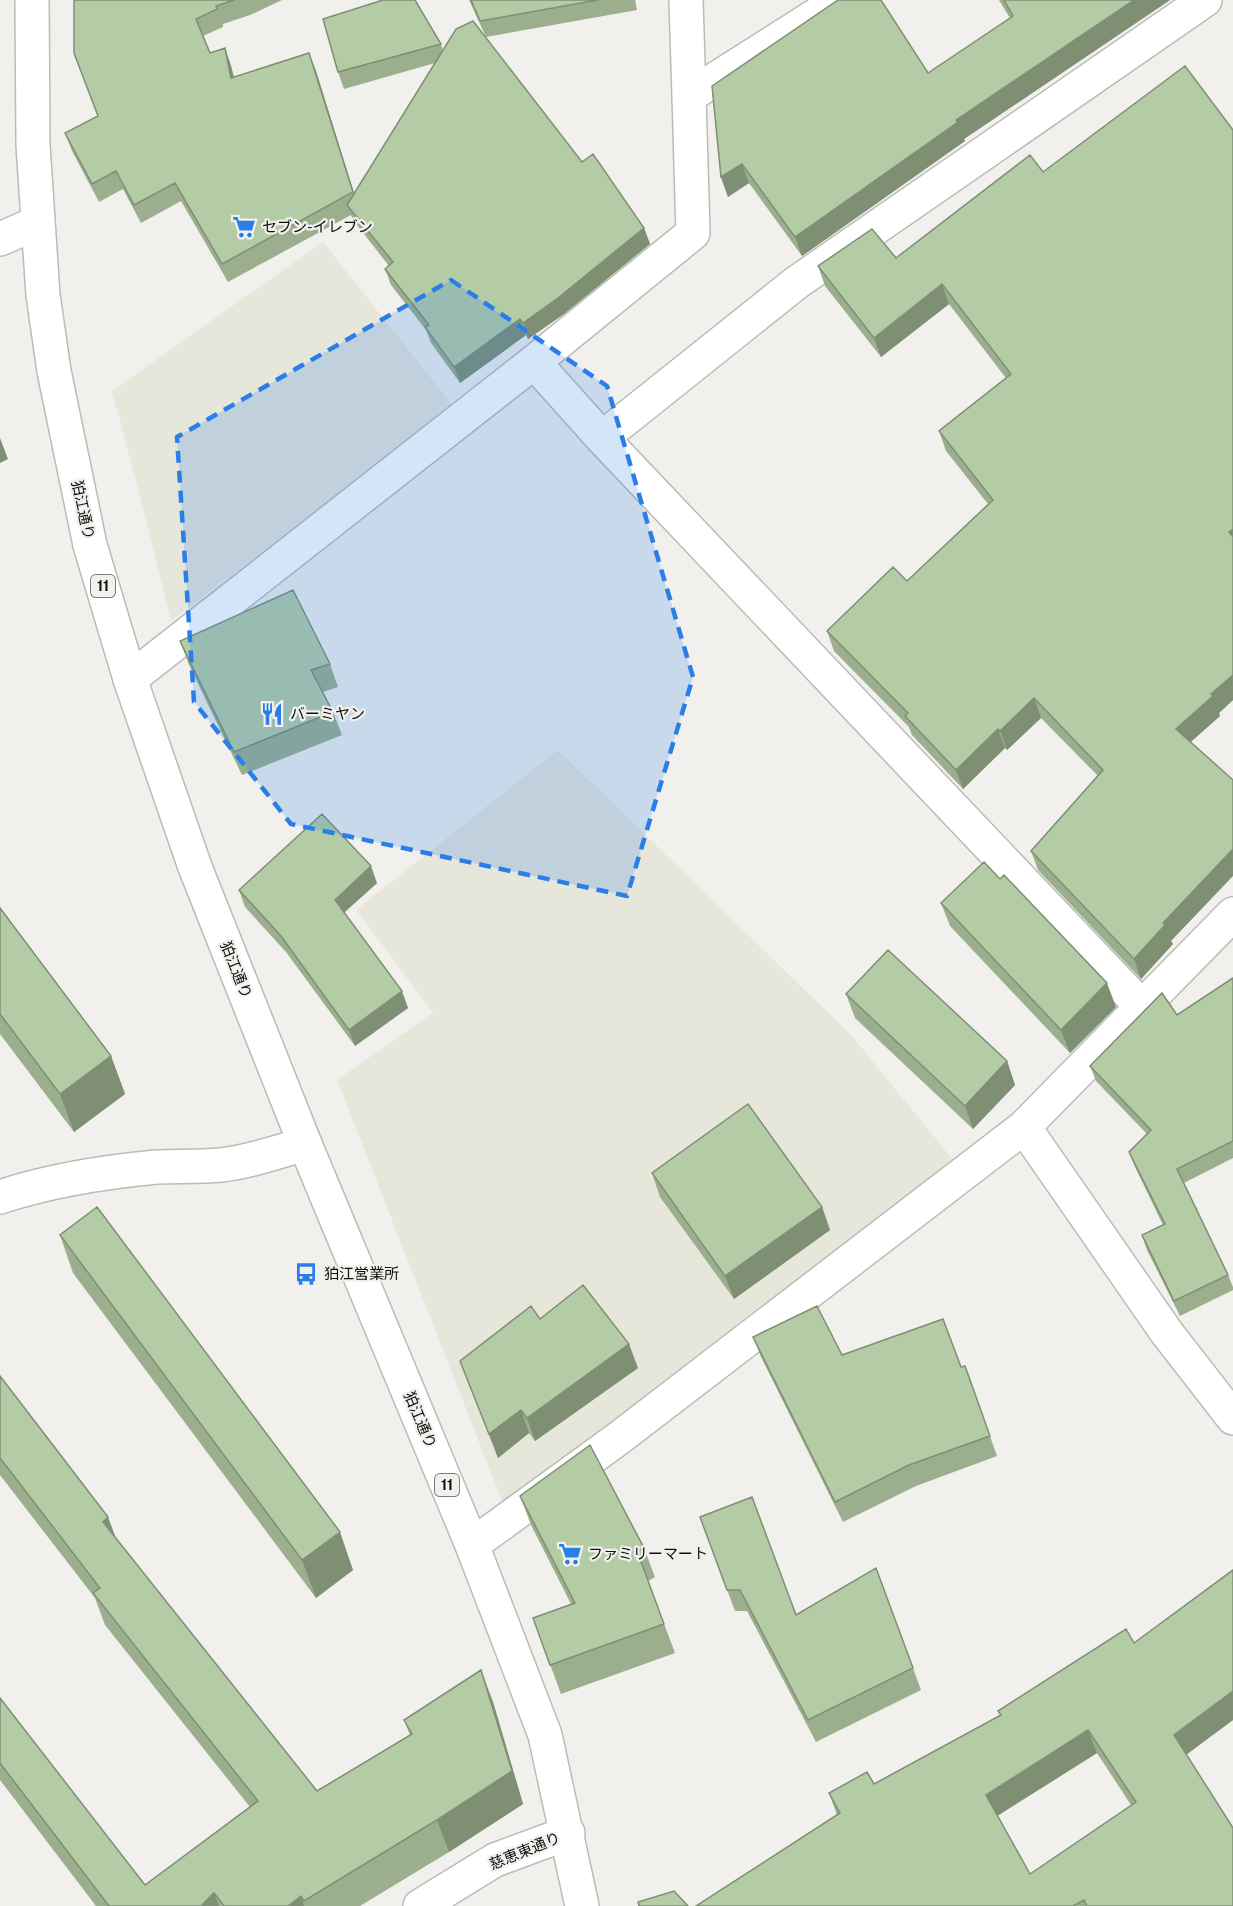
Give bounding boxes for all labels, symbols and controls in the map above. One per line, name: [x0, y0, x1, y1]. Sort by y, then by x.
supermarket icon: セブン-イレブン: [231, 214, 257, 240]
place label: セブン-イレブン: [262, 218, 373, 235]
street label: 狛江通り: [69, 479, 98, 541]
road number: 11: [91, 575, 115, 597]
restaurant icon: バーミヤン: [259, 701, 285, 727]
place label: バーミヤン: [290, 705, 365, 722]
street label: 狛江通り: [217, 939, 256, 1001]
bus stop icon: 狛江営業所: [293, 1261, 319, 1287]
place label: 狛江営業所: [324, 1265, 399, 1282]
street label: 狛江通り: [401, 1389, 440, 1451]
road number: 11: [435, 1474, 459, 1496]
supermarket icon: ファミリーマート: [557, 1541, 583, 1567]
place label: ファミリーマート: [588, 1545, 708, 1562]
street label: 慈恵東通り: [487, 1829, 563, 1872]

